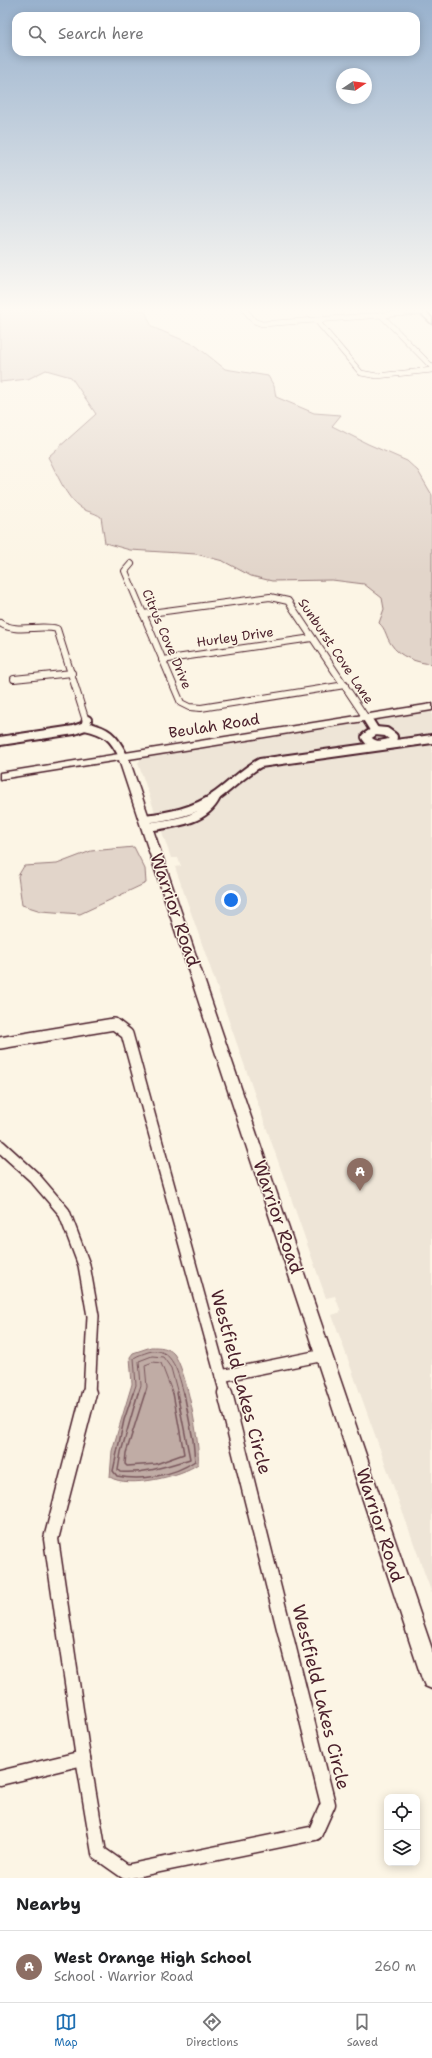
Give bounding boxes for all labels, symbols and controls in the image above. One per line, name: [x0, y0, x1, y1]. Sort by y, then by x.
search box: [12, 12, 420, 56]
icon: search: [26, 23, 48, 45]
text: Search here: [58, 24, 144, 44]
north arrow: [336, 68, 372, 104]
street label: Citrus Cove Drive: [138, 587, 196, 691]
street label: Sunburst Cove Lane: [294, 595, 378, 707]
street label: Hurley Drive: [195, 623, 275, 651]
street label: Beulah Road: [167, 709, 261, 743]
street label: Warrior Road: [144, 850, 206, 970]
your location: [221, 890, 241, 910]
street label: Warrior Road: [247, 1157, 309, 1277]
pin: A: [347, 1158, 373, 1191]
street label: Westfield Lakes Circle: [205, 1287, 277, 1477]
street label: Warrior Road: [350, 1465, 410, 1585]
street label: Westfield Lakes Circle: [286, 1602, 356, 1792]
map controls: [384, 1794, 420, 1866]
button: locate: [384, 1794, 420, 1830]
button: layers: [384, 1830, 420, 1866]
text: Nearby: [16, 1893, 81, 1915]
text: West Orange High School: [54, 1948, 251, 1968]
text: A: [24, 1958, 34, 1975]
text: 260 m: [374, 1958, 416, 1975]
text: School · Warrior Road: [54, 1968, 193, 1985]
tab: Map: [54, 2011, 78, 2050]
tab: Directions: [186, 2011, 238, 2050]
tab: Saved: [347, 2011, 378, 2050]

